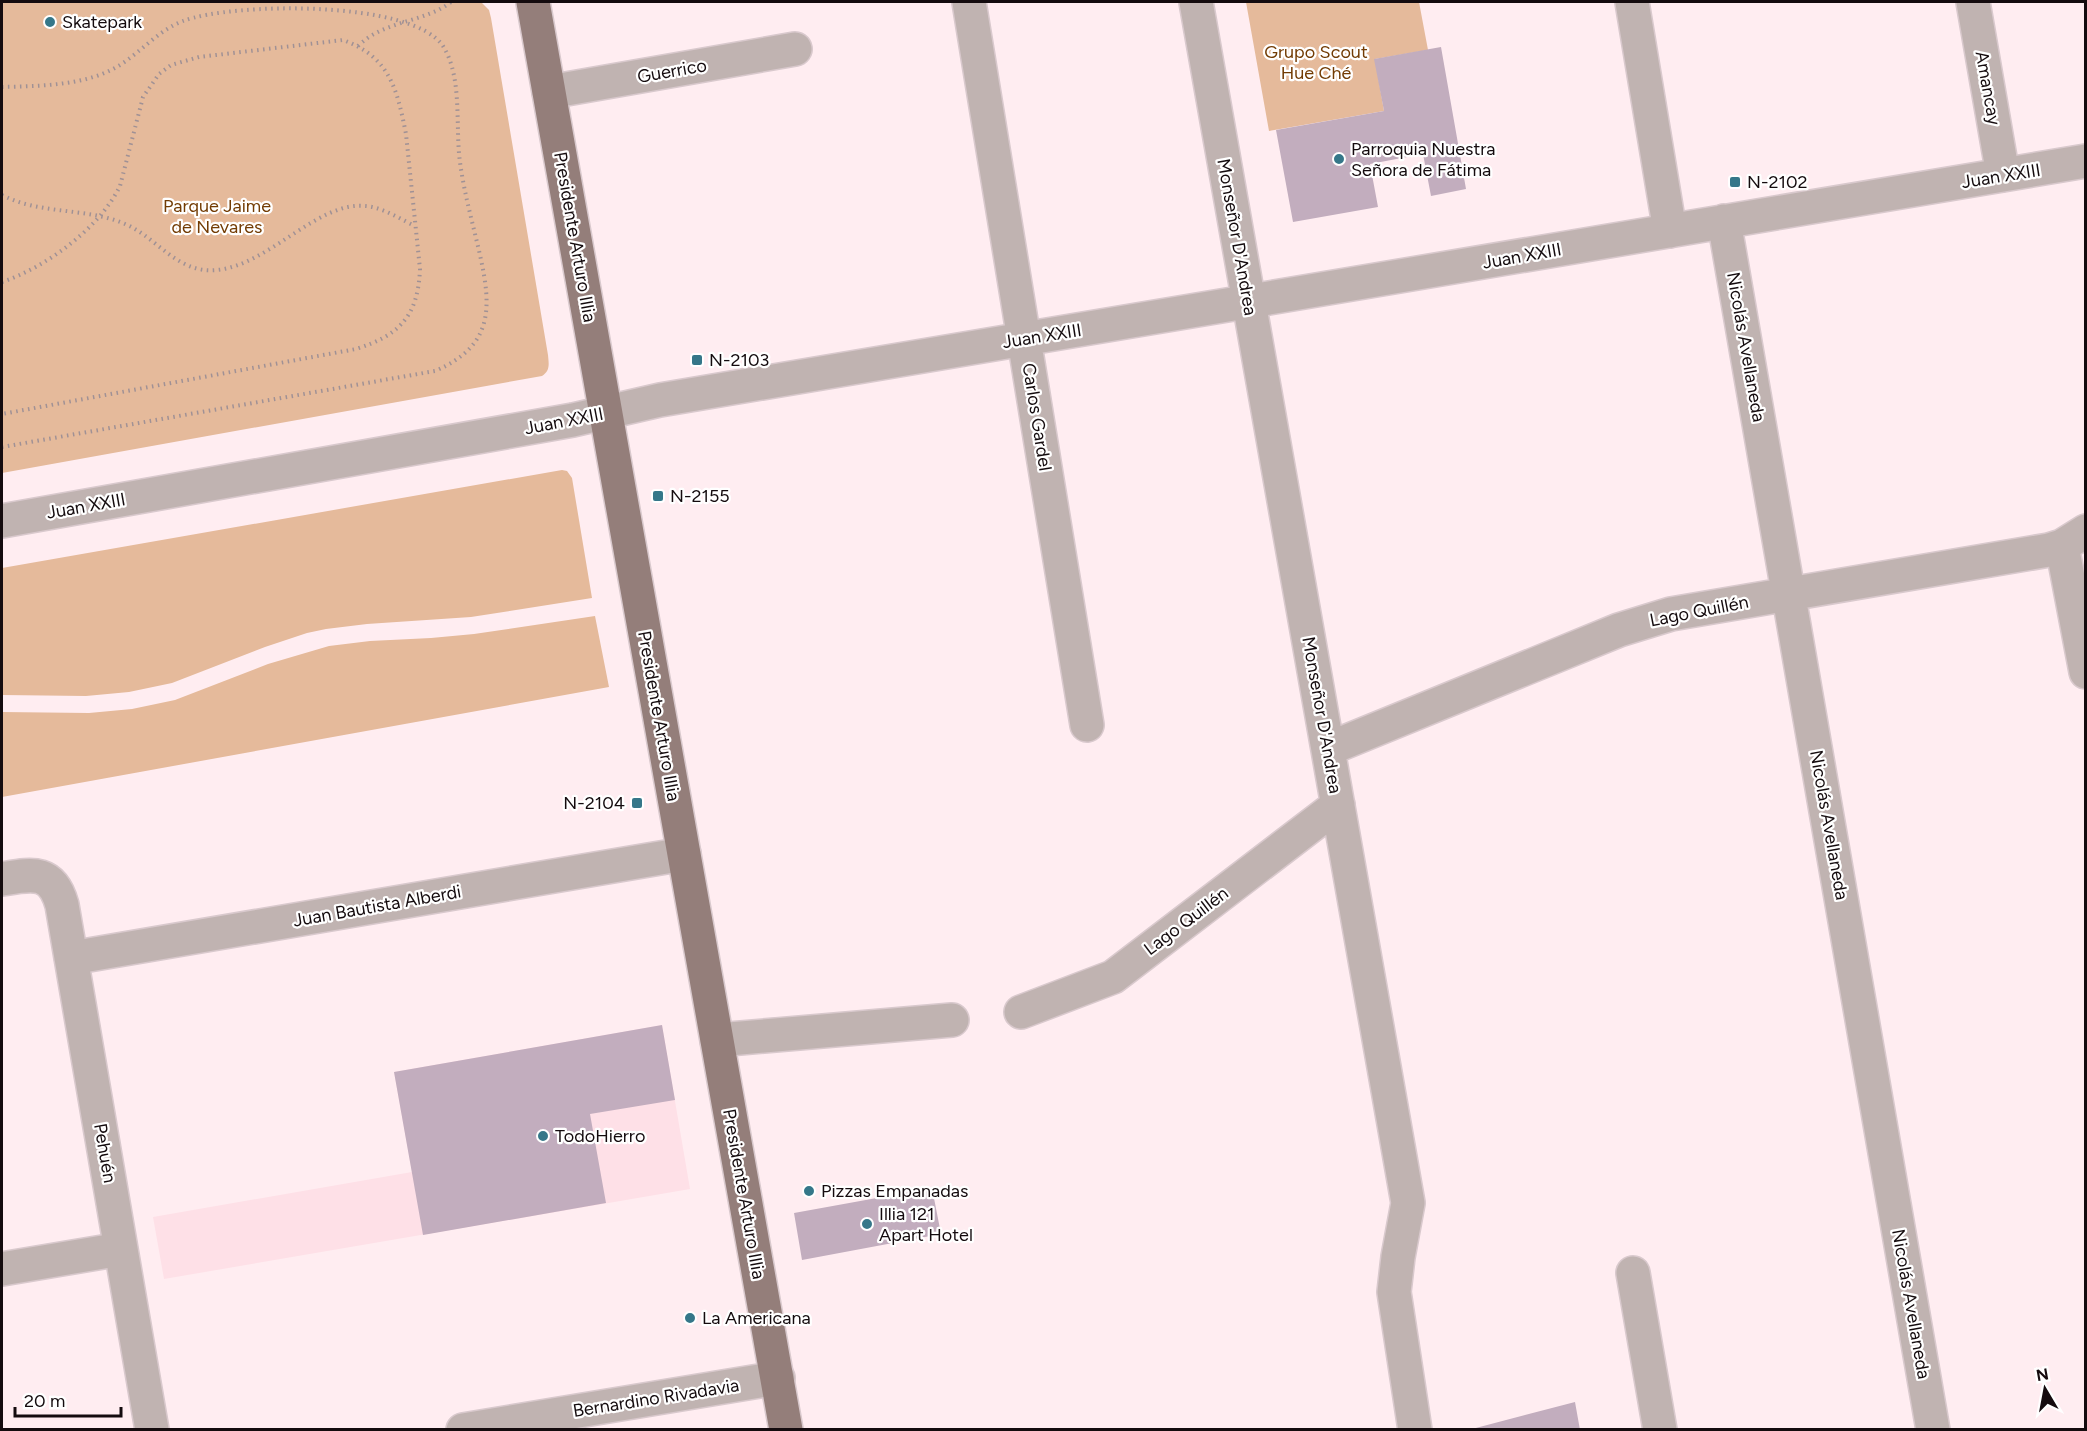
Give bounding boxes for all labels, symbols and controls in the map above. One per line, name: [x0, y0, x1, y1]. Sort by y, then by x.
place label: Skatepark: [62, 11, 142, 33]
marker: Skatepark: [43, 15, 57, 29]
park label: Grupo Scout Hue Ché: [1264, 41, 1368, 84]
street label: Amancay: [1971, 49, 2005, 127]
street label: Guerrico: [636, 54, 708, 88]
place label: Parroquia Nuestra Señora de Fátima: [1351, 138, 1496, 181]
street label: Presidente Arturo Illia: [549, 150, 601, 324]
marker: Parroquia Nuestra Señora de Fátima: [1332, 152, 1346, 166]
street label: Monseñor D'Andrea: [1212, 157, 1262, 317]
street label: Juan XXIII: [1960, 159, 2042, 193]
place label: N-2102: [1747, 171, 1808, 193]
marker: N-2102: [1728, 175, 1742, 189]
park label: Parque Jaime de Nevares: [163, 195, 271, 238]
street label: Juan XXIII: [1481, 238, 1563, 274]
street label: Nicolás Avellaneda: [1722, 270, 1770, 424]
street label: Juan XXIII: [1001, 319, 1083, 353]
place label: N-2103: [709, 349, 769, 371]
marker: N-2103: [690, 353, 704, 367]
street label: Carlos Gardel: [1018, 362, 1056, 472]
street label: Juan XXIII: [523, 403, 605, 439]
place label: N-2155: [670, 485, 730, 507]
street label: Juan XXIII: [45, 488, 127, 524]
marker: N-2155: [651, 489, 665, 503]
street label: Lago Quillén: [1648, 591, 1750, 631]
street label: Presidente Arturo Illia: [633, 629, 685, 803]
street label: Monseñor D'Andrea: [1297, 635, 1347, 795]
street label: Nicolás Avellaneda: [1805, 748, 1853, 902]
place label: N-2104: [563, 792, 625, 814]
marker: N-2104: [630, 796, 644, 810]
street label: Juan Bautista Alberdi: [291, 880, 463, 932]
street label: Lago Quillén: [1139, 882, 1233, 960]
street label: Presidente Arturo Illia: [718, 1107, 770, 1281]
street label: Pehuén: [89, 1122, 121, 1184]
place label: TodoHierro: [555, 1125, 645, 1147]
marker: TodoHierro: [536, 1129, 550, 1143]
place label: Pizzas Empanadas: [821, 1180, 968, 1202]
marker: Pizzas Empanadas: [802, 1184, 816, 1198]
place label: Illia 121 Apart Hotel: [879, 1203, 973, 1246]
marker: Illia 121 Apart Hotel: [860, 1217, 874, 1231]
street label: Nicolás Avellaneda: [1887, 1227, 1935, 1381]
place label: La Americana: [702, 1307, 811, 1329]
marker: La Americana: [683, 1311, 697, 1325]
north arrow: [2015, 1359, 2075, 1419]
text: N: [2035, 1364, 2050, 1385]
street label: Bernardino Rivadavia: [571, 1374, 741, 1422]
scale bar: [15, 1380, 122, 1418]
text: 20 m: [24, 1390, 65, 1412]

